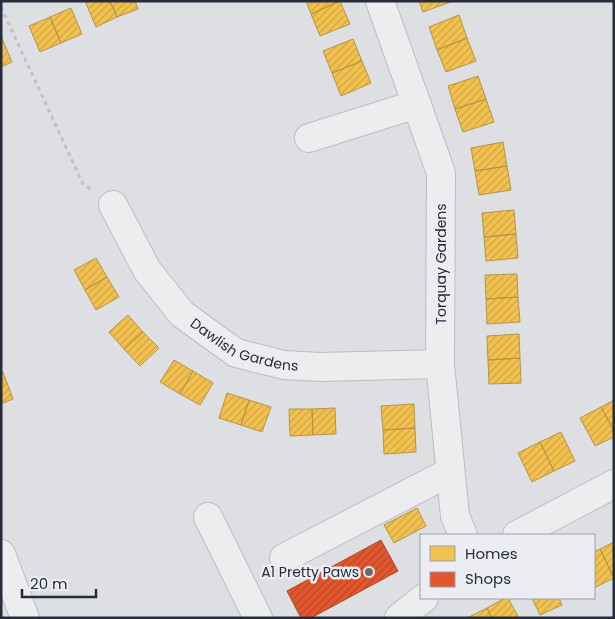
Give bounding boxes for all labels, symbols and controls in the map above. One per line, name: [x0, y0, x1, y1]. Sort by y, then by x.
street label: Torquay Gardens: [431, 203, 451, 325]
street label: Dawlish Gardens: [186, 313, 299, 376]
legend: [420, 534, 595, 599]
text: Homes: [465, 543, 518, 564]
place label: A1 Pretty Paws: [261, 562, 359, 582]
scale bar: [22, 566, 96, 598]
marker: A1 Pretty Paws: [363, 566, 375, 578]
text: Shops: [465, 568, 511, 589]
text: 20 m: [30, 573, 68, 594]

